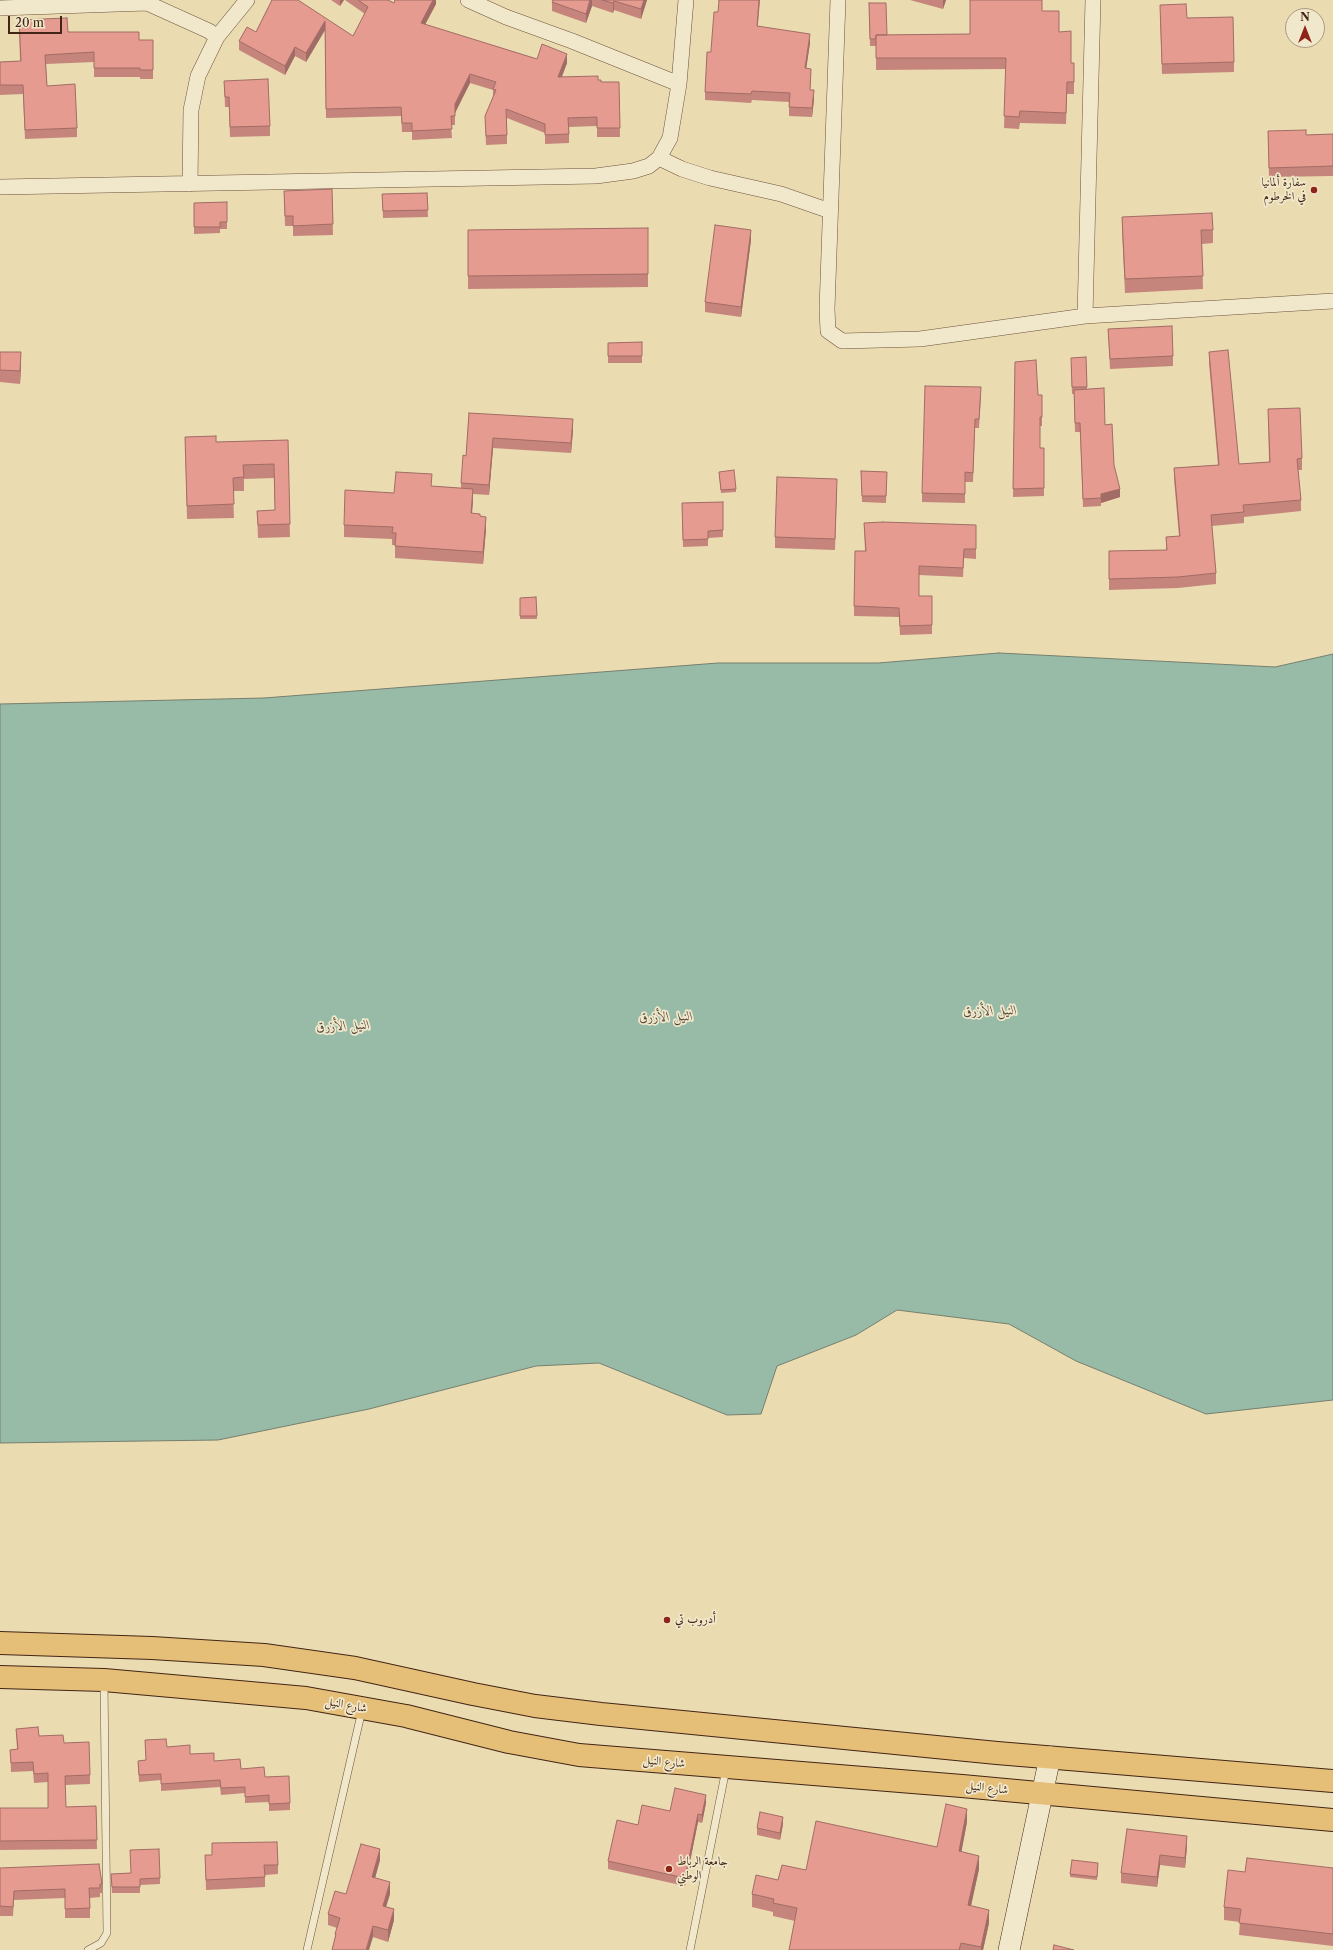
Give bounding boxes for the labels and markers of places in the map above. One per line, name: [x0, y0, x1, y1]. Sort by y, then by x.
place label: سفارة ألمانيا في الخرطوم: [1262, 176, 1306, 204]
marker: سفارة ألمانيا في الخرطوم: [1309, 185, 1319, 195]
place label: أدروب تي: [675, 1613, 716, 1627]
marker: أدروب تي: [662, 1615, 672, 1625]
place label: جامعة الرباط الوطني: [677, 1855, 728, 1883]
marker: جامعة الرباط الوطني: [664, 1864, 674, 1874]

